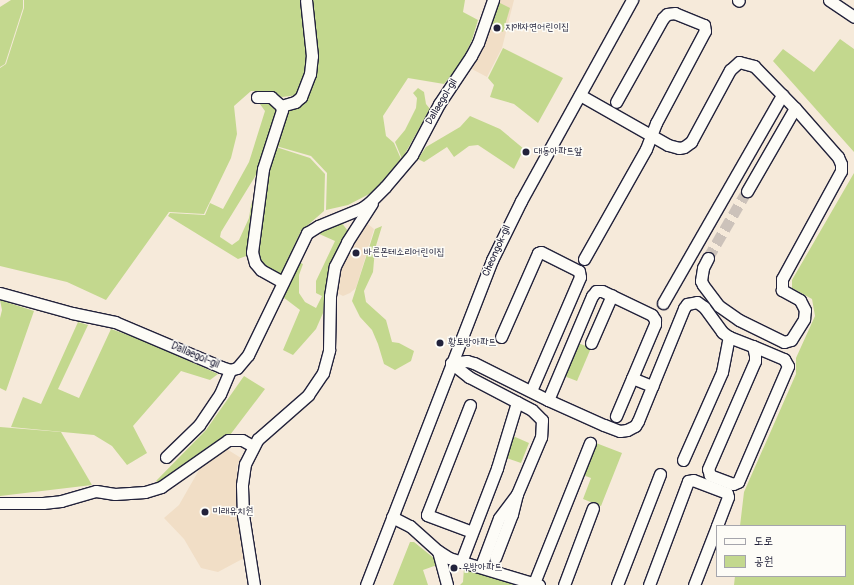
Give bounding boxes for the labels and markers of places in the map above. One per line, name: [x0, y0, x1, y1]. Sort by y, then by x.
place label: 지애자연어린이집: [505, 22, 569, 34]
marker: 지애자연어린이집: [492, 23, 502, 33]
place label: 대동아파트앞: [534, 146, 582, 158]
marker: 대동아파트앞: [521, 147, 531, 157]
place label: 바른몬테소리어린이집: [364, 247, 444, 259]
marker: 바른몬테소리어린이집: [351, 248, 361, 258]
place label: 황토방아파트: [448, 337, 496, 349]
marker: 황토방아파트: [435, 338, 445, 348]
place label: 미래유치원: [213, 506, 253, 518]
marker: 미래유치원: [200, 507, 210, 517]
place label: 우방아파트: [462, 562, 502, 574]
marker: 우방아파트: [449, 563, 459, 573]

